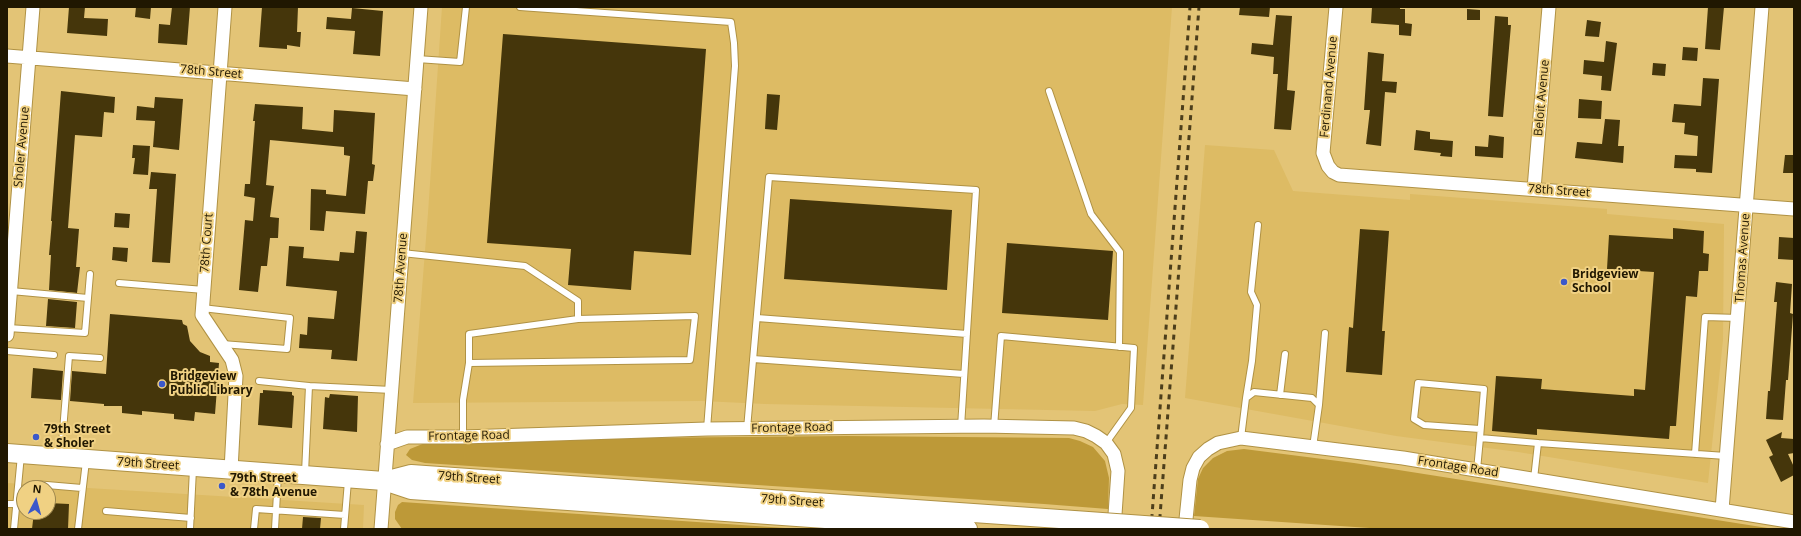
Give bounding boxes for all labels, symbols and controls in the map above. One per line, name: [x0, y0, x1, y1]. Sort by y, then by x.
street label: Ferdinand Avenue: [1317, 36, 1341, 138]
street label: Beloit Avenue: [1531, 59, 1553, 137]
street label: 78th Street: [179, 62, 243, 82]
street label: Sholer Avenue: [11, 106, 33, 188]
street label: 78th Street: [1528, 182, 1590, 200]
street label: 78th Court: [198, 213, 216, 273]
street label: Thomas Avenue: [1733, 213, 1753, 303]
street label: 78th Avenue: [391, 232, 411, 304]
place label: Bridgeview School: [1572, 268, 1638, 296]
marker: Bridgeview School: [1559, 277, 1569, 287]
place label: Bridgeview Public Library: [170, 370, 253, 398]
marker: Bridgeview Public Library: [157, 379, 167, 389]
street label: Frontage Road: [751, 420, 833, 436]
place label: 79th Street & Sholer: [44, 423, 111, 451]
street label: Frontage Road: [428, 428, 510, 444]
marker: 79th Street & Sholer: [31, 432, 41, 442]
street label: Frontage Road: [1417, 454, 1499, 480]
street label: 79th Street: [117, 455, 179, 473]
street label: 79th Street: [438, 469, 500, 487]
place label: 79th Street & 78th Avenue: [230, 472, 317, 500]
north arrow: [16, 480, 56, 520]
text: N: [32, 481, 42, 496]
marker: 79th Street & 78th Avenue: [217, 481, 227, 491]
street label: 79th Street: [761, 492, 823, 510]

